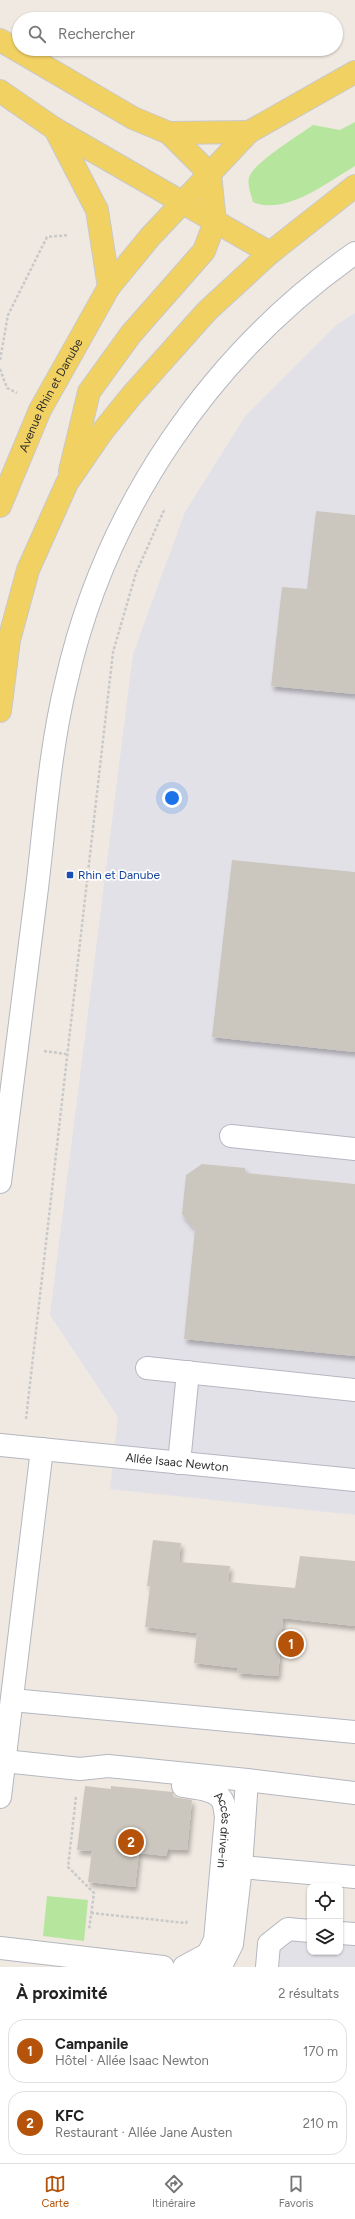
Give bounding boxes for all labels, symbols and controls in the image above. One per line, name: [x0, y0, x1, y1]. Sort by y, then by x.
search box: [12, 12, 343, 56]
icon: search: [26, 23, 48, 45]
text: Rechercher: [58, 25, 135, 43]
street label: Avenue Rhin et Danube: [16, 336, 86, 454]
your location: [162, 788, 182, 808]
place label: Rhin et Danube: [78, 868, 161, 882]
marker: Rhin et Danube: [65, 870, 75, 880]
street label: Allée Isaac Newton: [125, 1450, 230, 1475]
pin: 1: [278, 1629, 304, 1659]
street label: Accès drive-in: [212, 1789, 233, 1869]
pin: 2: [118, 1827, 144, 1857]
map controls: [307, 1883, 343, 1955]
button: locate: [307, 1883, 343, 1919]
button: layers: [307, 1919, 343, 1955]
text: À proximité: [16, 1983, 107, 2003]
text: 2 résultats: [278, 1986, 339, 2001]
text: Campanile: [55, 2035, 128, 2053]
text: 1: [27, 2044, 33, 2059]
text: 170 m: [303, 2044, 338, 2059]
text: Hôtel · Allée Isaac Newton: [55, 2053, 209, 2068]
text: KFC: [55, 2107, 84, 2125]
text: 2: [26, 2116, 34, 2131]
text: 210 m: [303, 2116, 338, 2131]
text: Restaurant · Allée Jane Austen: [55, 2125, 232, 2140]
tab: Carte: [42, 2173, 69, 2210]
tab: Itinéraire: [152, 2173, 196, 2210]
tab: Favoris: [279, 2173, 313, 2210]

